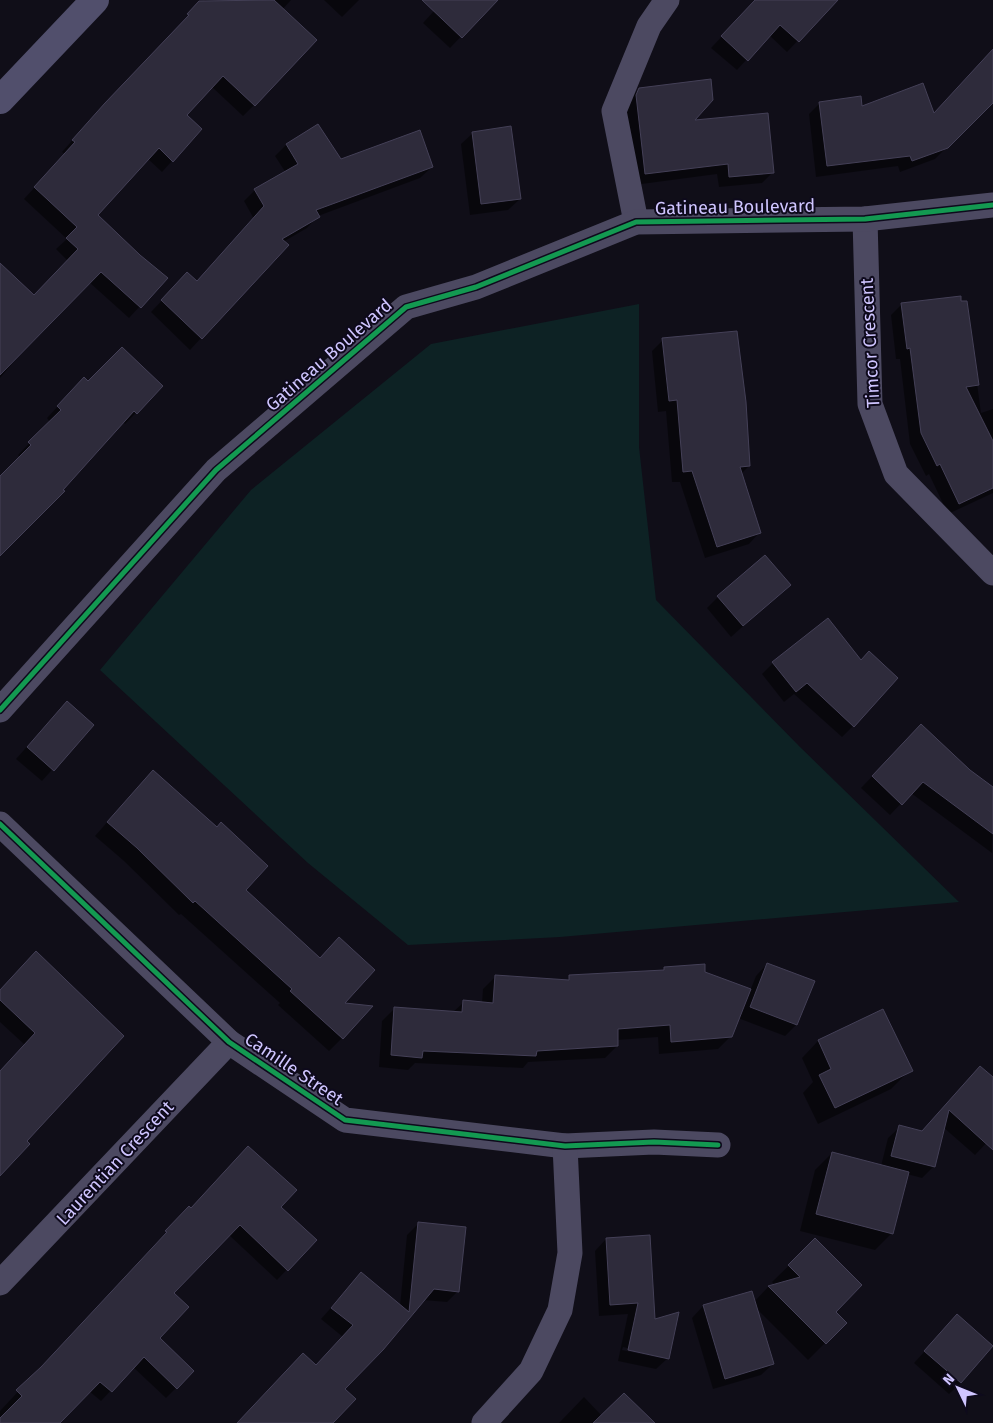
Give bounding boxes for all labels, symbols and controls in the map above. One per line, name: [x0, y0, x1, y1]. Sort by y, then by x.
street label: Gatineau Boulevard: [655, 195, 815, 219]
street label: Timcor Crescent: [856, 277, 884, 408]
street label: Gatineau Boulevard: [261, 294, 397, 416]
street label: Camille Street: [241, 1028, 348, 1110]
street label: Laurentian Crescent: [52, 1096, 179, 1230]
north arrow: [933, 1363, 983, 1413]
text: N: [939, 1370, 958, 1389]

